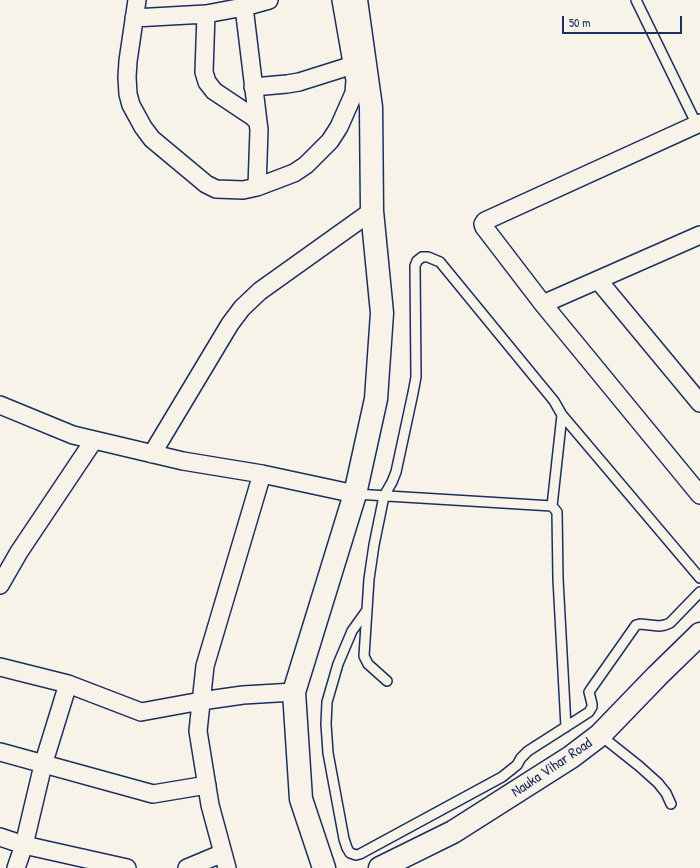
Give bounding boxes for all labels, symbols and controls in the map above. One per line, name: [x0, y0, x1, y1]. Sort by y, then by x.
scale bar: [564, 8, 684, 34]
text: 50 m: [569, 14, 590, 31]
street label: Nauka Vihar Road: [508, 734, 596, 802]

